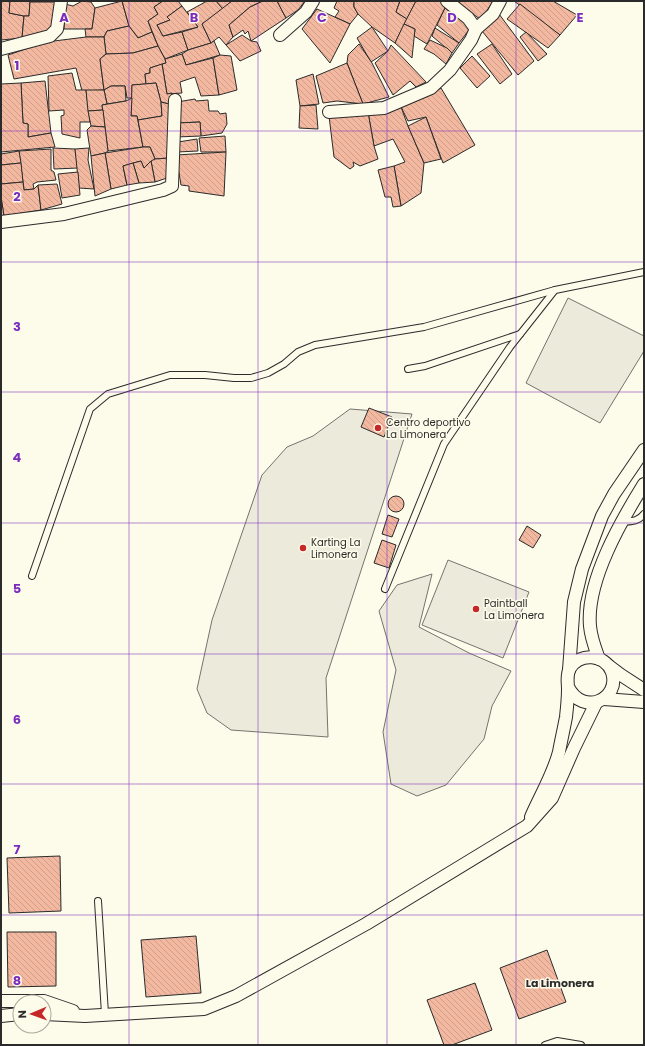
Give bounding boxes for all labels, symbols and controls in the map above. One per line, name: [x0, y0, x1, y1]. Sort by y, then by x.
text: A: [59, 8, 69, 27]
text: B: [190, 8, 199, 27]
text: C: [317, 8, 327, 27]
text: D: [447, 8, 457, 27]
text: E: [576, 8, 584, 27]
text: 1: [15, 56, 19, 75]
text: 2: [13, 187, 21, 206]
text: 3: [13, 317, 21, 336]
place label: Centro deportivo La Limonera: [386, 415, 471, 442]
marker: Centro deportivo La Limonera: [373, 423, 383, 433]
text: 4: [13, 448, 22, 467]
place label: Karting La Limonera: [311, 535, 361, 562]
marker: Karting La Limonera: [298, 543, 308, 553]
text: 5: [13, 579, 21, 598]
place label: Paintball La Limonera: [484, 596, 544, 623]
marker: Paintball La Limonera: [471, 604, 481, 614]
text: 6: [13, 710, 21, 729]
text: 7: [14, 840, 21, 859]
text: 8: [13, 971, 21, 990]
district label: La Limonera: [526, 975, 594, 991]
north arrow: [12, 994, 52, 1034]
text: N: [14, 1010, 30, 1019]

